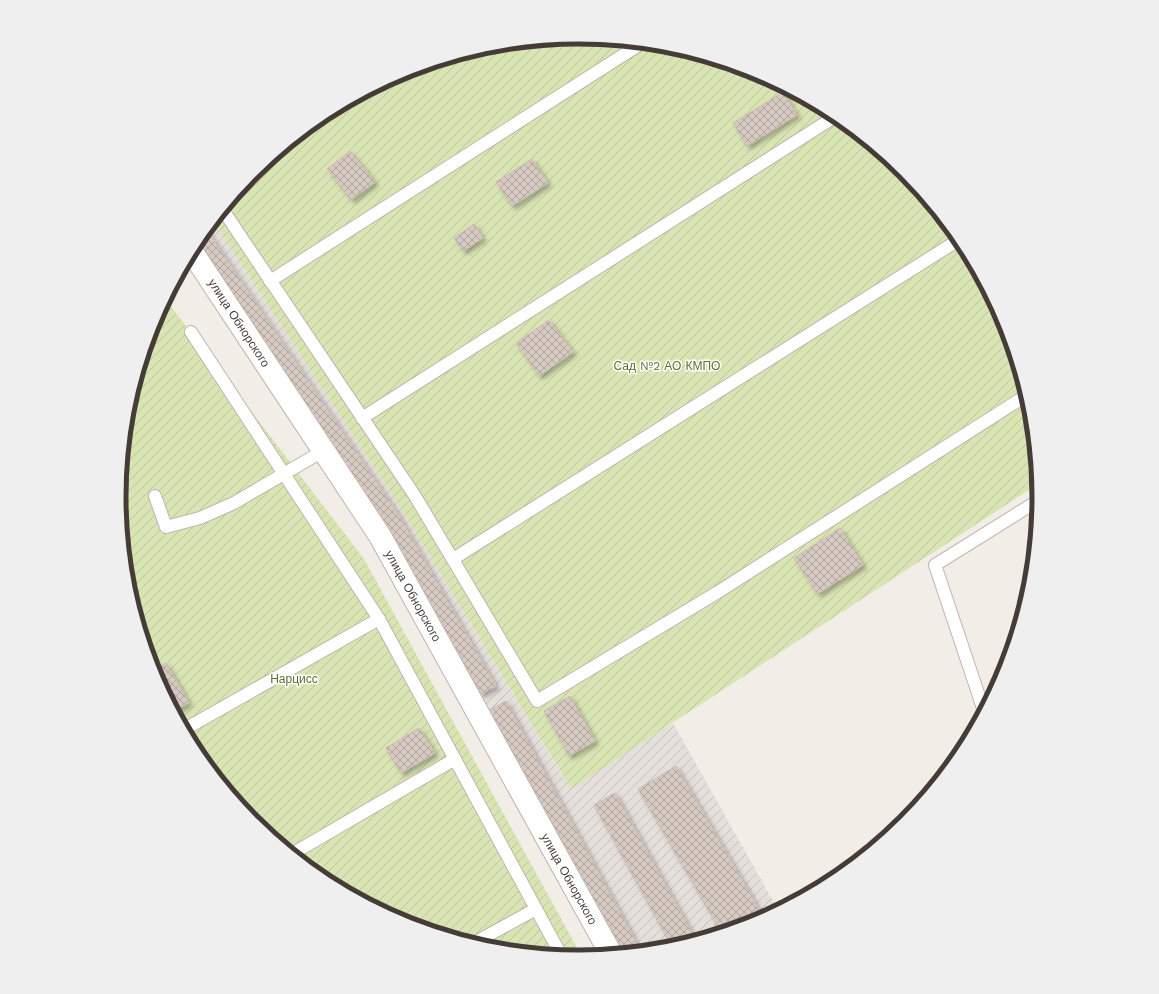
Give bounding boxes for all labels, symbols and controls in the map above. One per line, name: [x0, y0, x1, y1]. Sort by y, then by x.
street label: улица Обнорского: [205, 276, 273, 370]
park label: Сад №2 АО КМПО: [614, 359, 720, 373]
street label: улица Обнорского: [382, 548, 444, 644]
park label: Нарцисс: [270, 672, 318, 686]
street label: улица Обнорского: [538, 831, 600, 927]

